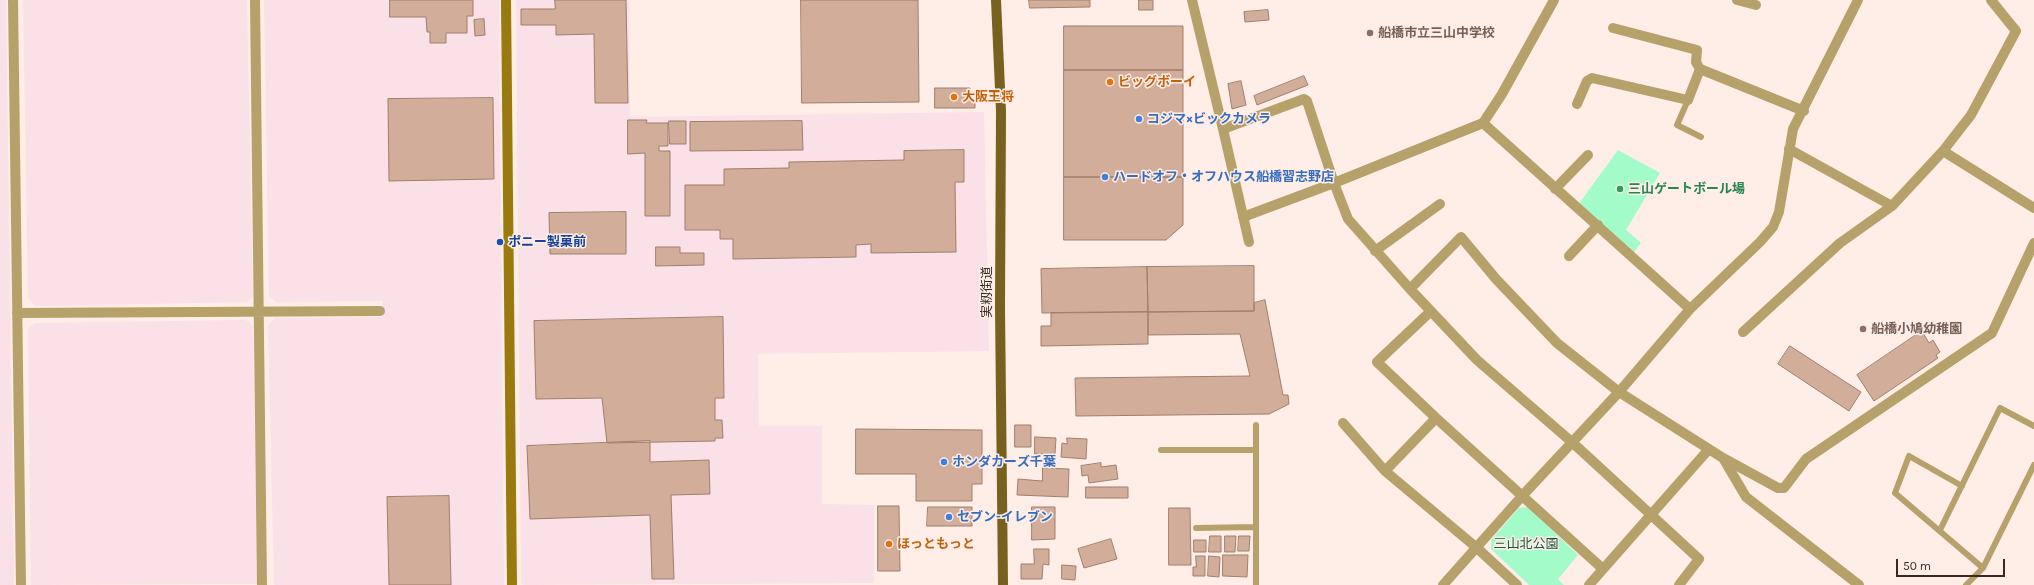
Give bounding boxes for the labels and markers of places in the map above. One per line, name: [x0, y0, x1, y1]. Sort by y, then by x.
place label: 船橋市立三山中学校: [1378, 25, 1495, 41]
marker: 船橋市立三山中学校: [1365, 28, 1375, 38]
place label: ビッグボーイ: [1118, 74, 1196, 90]
marker: ビッグボーイ: [1105, 77, 1115, 87]
place label: 大阪王将: [962, 89, 1014, 105]
marker: 大阪王将: [949, 92, 959, 102]
place label: コジマ×ビックカメラ: [1147, 111, 1271, 127]
marker: コジマ×ビックカメラ: [1134, 114, 1144, 124]
place label: ハードオフ・オフハウス船橋習志野店: [1113, 169, 1334, 185]
marker: ハードオフ・オフハウス船橋習志野店: [1100, 172, 1110, 182]
place label: 三山ゲートボール場: [1628, 181, 1745, 197]
marker: 三山ゲートボール場: [1615, 184, 1625, 194]
place label: ポニー製菓前: [508, 234, 586, 250]
marker: ポニー製菓前: [495, 237, 505, 247]
place label: 船橋小鳩幼稚園: [1871, 321, 1962, 337]
marker: 船橋小鳩幼稚園: [1858, 324, 1868, 334]
place label: ホンダカーズ千葉: [952, 454, 1056, 470]
marker: ホンダカーズ千葉: [939, 457, 949, 467]
place label: セブン-イレブン: [957, 509, 1053, 525]
marker: セブン-イレブン: [944, 512, 954, 522]
place label: ほっともっと: [897, 536, 975, 552]
marker: ほっともっと: [884, 539, 894, 549]

